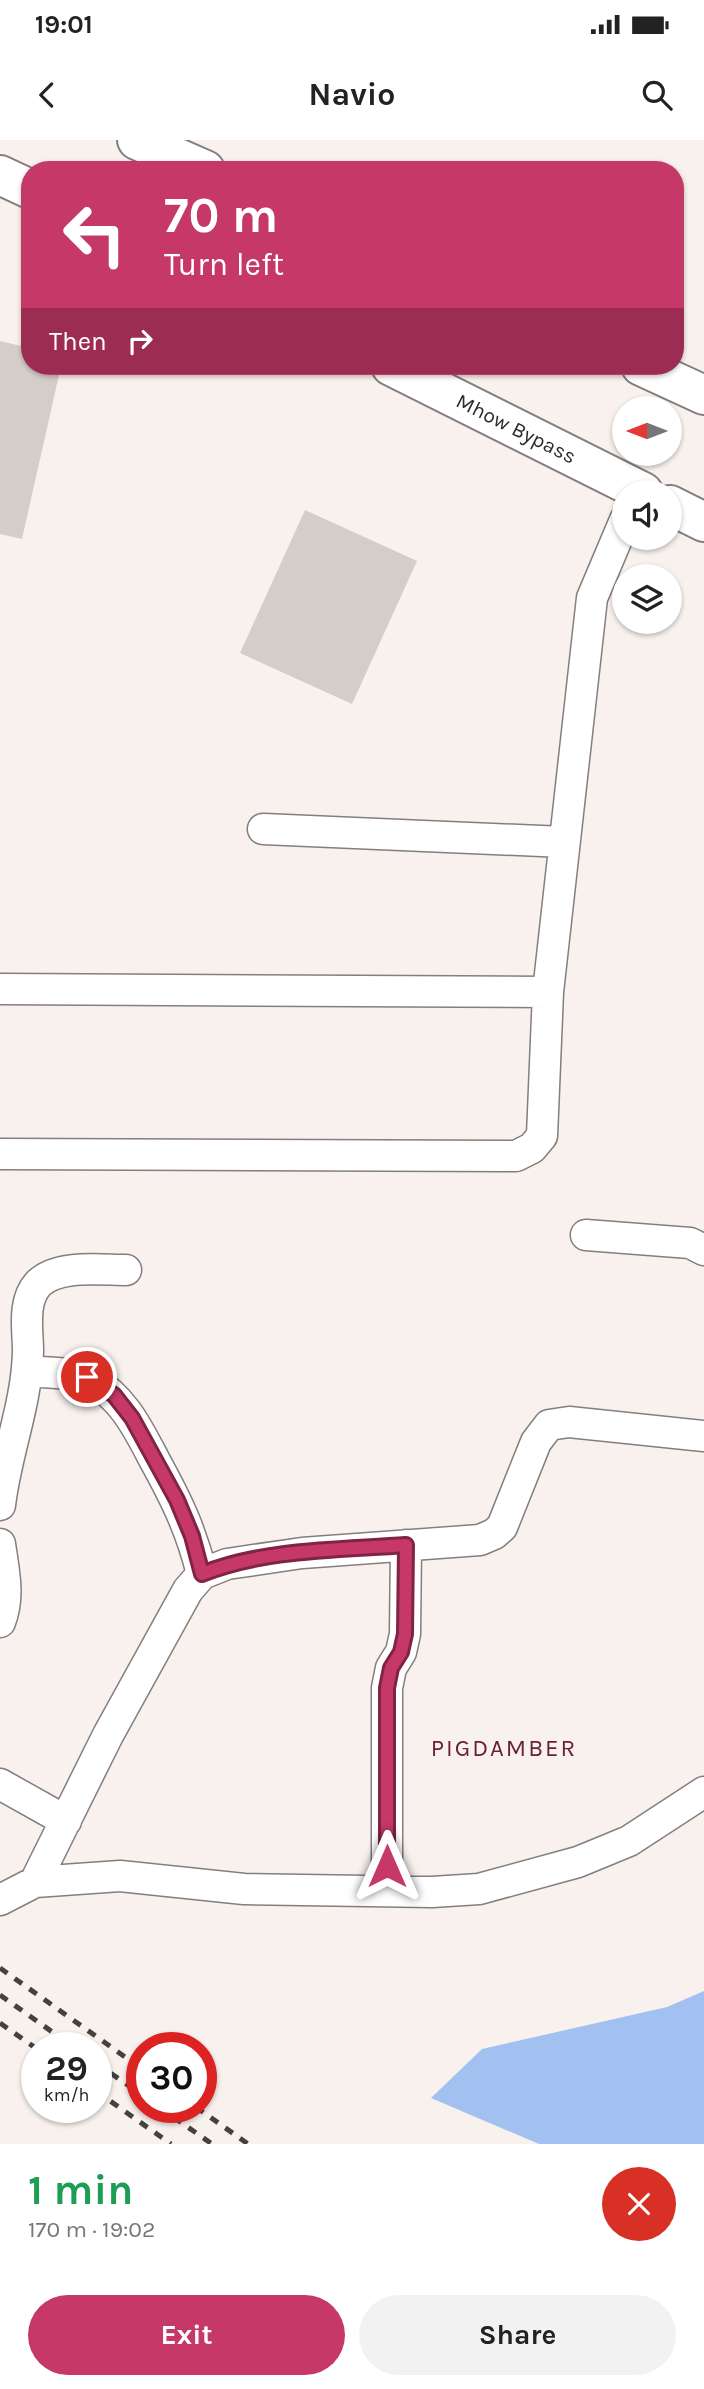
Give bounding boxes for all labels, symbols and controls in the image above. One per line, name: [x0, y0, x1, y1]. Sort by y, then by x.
text: 19:01: [35, 9, 93, 40]
icon: back: [28, 76, 66, 114]
text: Navio: [309, 76, 395, 113]
icon: search: [638, 76, 676, 114]
text: 70 m: [164, 187, 278, 244]
icon: left: [49, 189, 140, 280]
text: Turn left: [164, 246, 284, 283]
icon: right: [121, 322, 159, 360]
text: Then: [49, 326, 107, 357]
street label: Mhow Bypass: [452, 389, 580, 469]
north arrow: [612, 396, 682, 466]
map controls: [612, 396, 682, 634]
button: sound: [612, 480, 682, 550]
button: layers: [612, 564, 682, 634]
pin: [57, 1347, 117, 1407]
icon: arrive: [68, 1358, 106, 1396]
district label: PIGDAMBER: [431, 1734, 577, 1762]
position arrow: [350, 1829, 424, 1903]
speed limit sign: 30: [126, 2032, 217, 2123]
text: 29: [45, 2048, 88, 2089]
text: km/h: [44, 2084, 89, 2106]
text: 1 min: [28, 2165, 133, 2215]
button: close: [602, 2167, 676, 2241]
text: 170 m · 19:02: [28, 2216, 155, 2243]
button: Exit: [28, 2295, 345, 2375]
button: Share: [359, 2295, 676, 2375]

